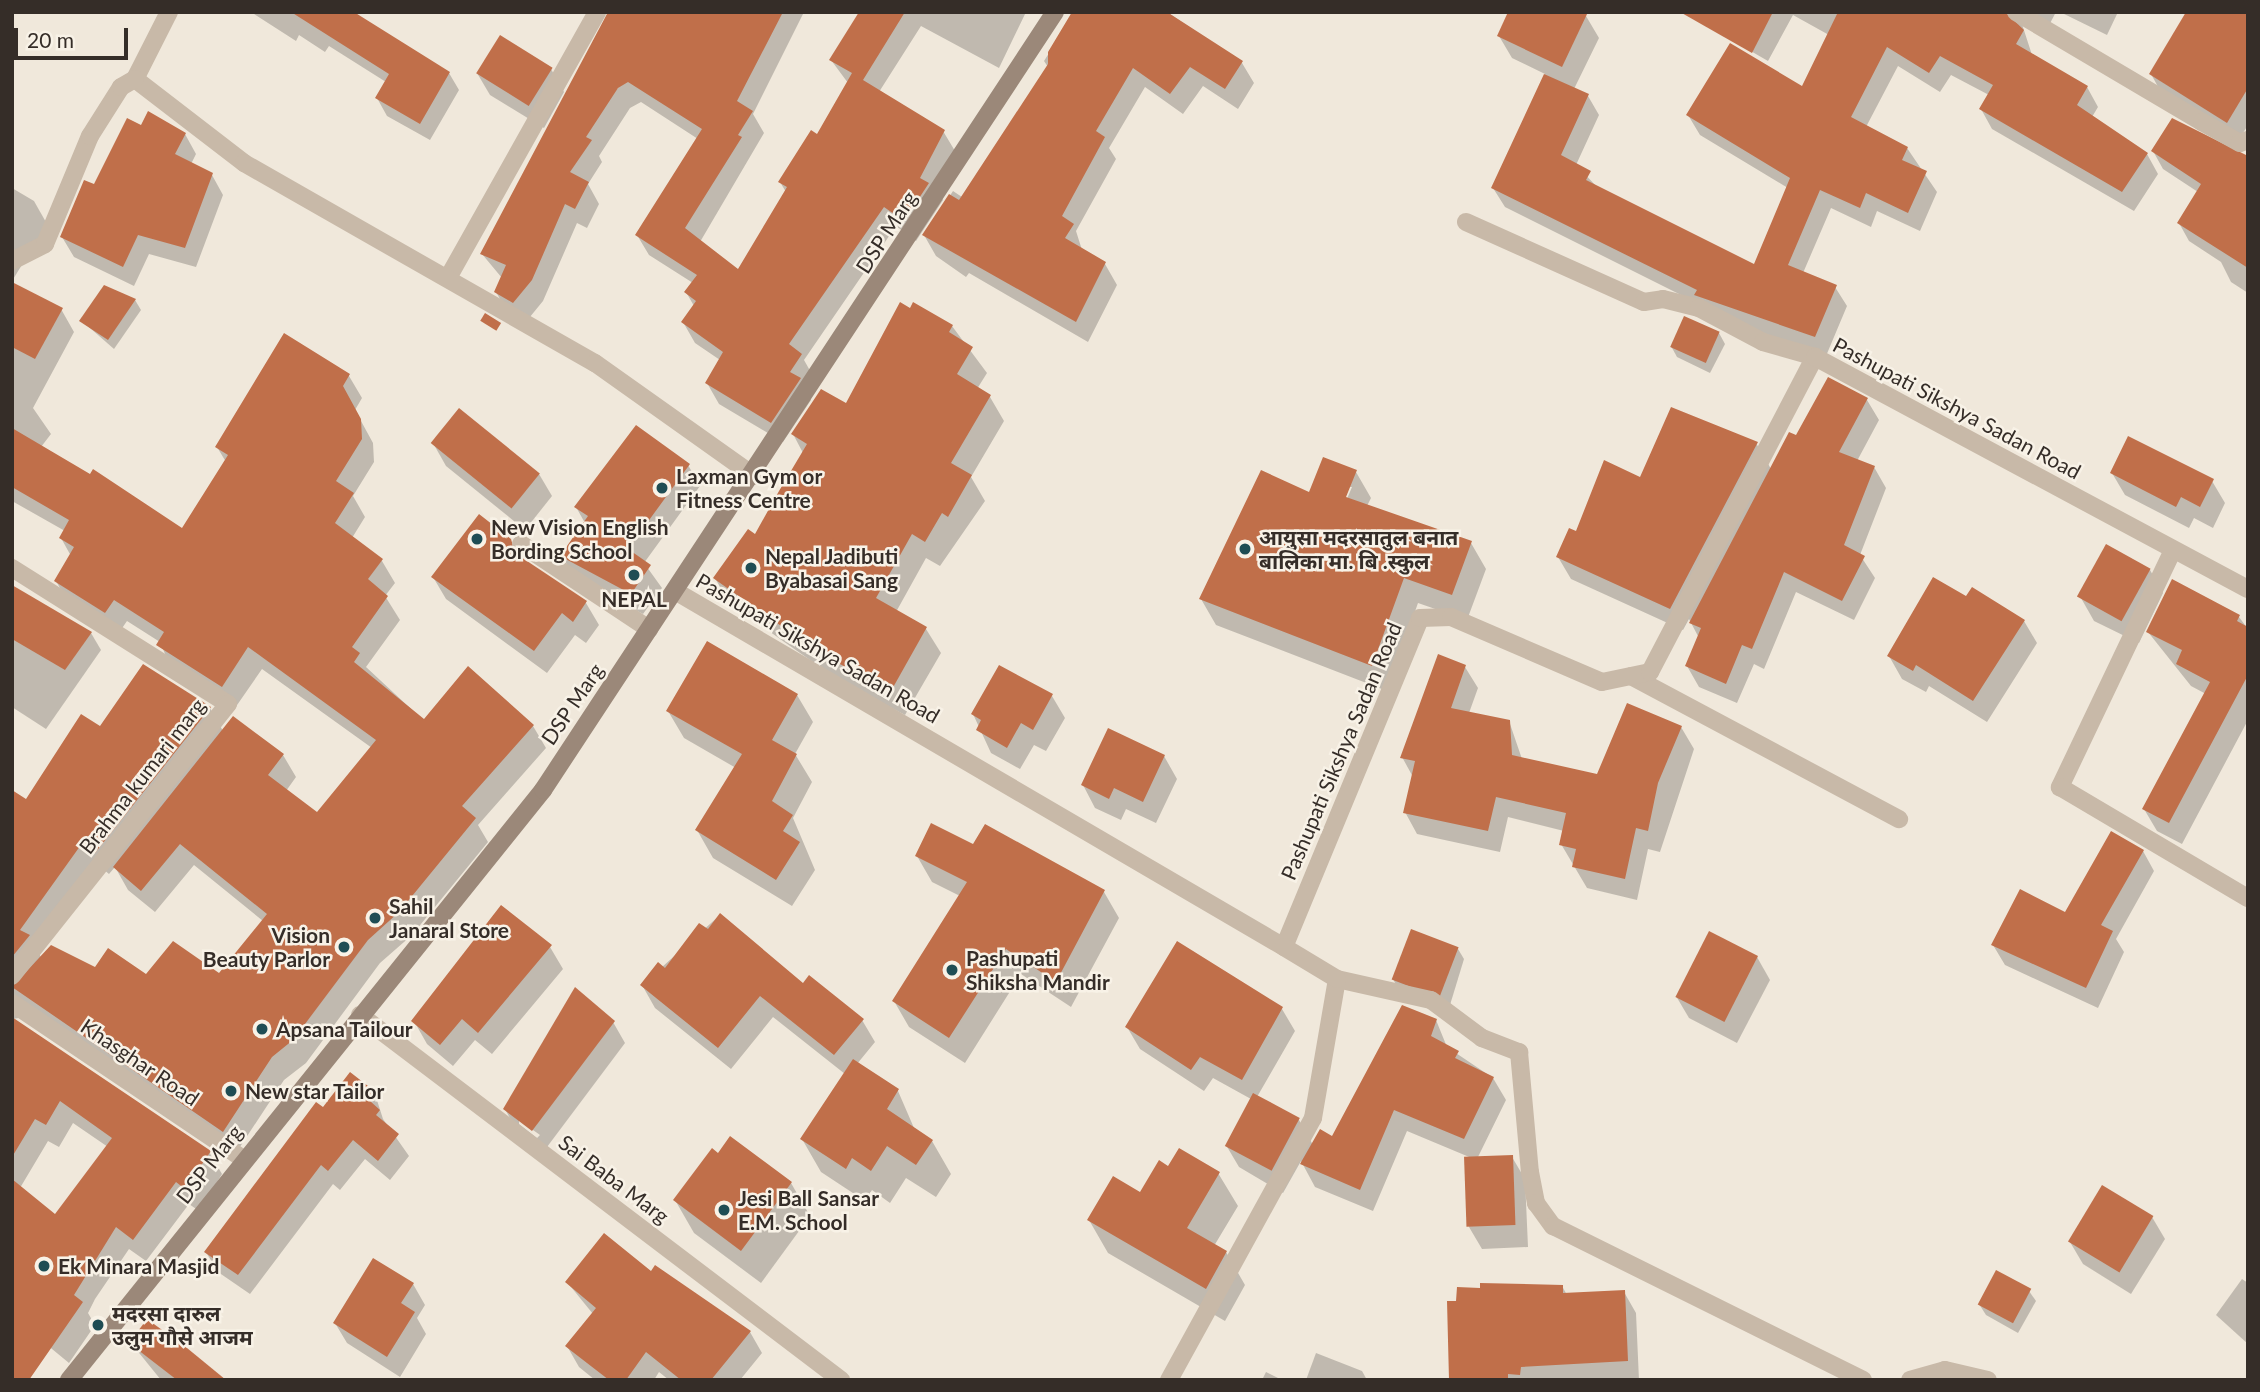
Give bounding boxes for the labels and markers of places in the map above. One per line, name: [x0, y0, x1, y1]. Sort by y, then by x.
place label: Laxman Gym or Fitness Centre: [676, 463, 822, 513]
marker: Laxman Gym or Fitness Centre: [654, 480, 670, 496]
place label: New Vision English Bording School: [491, 514, 670, 564]
place label: आयुसा मदरसातुल बनात बालिका मा. बि .स्कुल: [1259, 524, 1458, 574]
marker: New Vision English Bording School: [469, 531, 485, 547]
marker: आयुसा मदरसातुल बनात बालिका मा. बि .स्कुल: [1237, 541, 1253, 557]
place label: Nepal Jadibuti Byabasai Sang: [765, 543, 899, 593]
marker: Nepal Jadibuti Byabasai Sang: [743, 560, 759, 576]
marker: NEPAL: [626, 567, 642, 583]
place label: NEPAL: [601, 586, 667, 612]
place label: Sahil Janaral Store: [389, 893, 509, 943]
marker: Sahil Janaral Store: [367, 910, 383, 926]
place label: Vision Beauty Parlor: [202, 922, 330, 972]
marker: Vision Beauty Parlor: [336, 939, 352, 955]
place label: Pashupati Shiksha Mandir: [966, 945, 1110, 995]
marker: Pashupati Shiksha Mandir: [944, 962, 960, 978]
place label: Apsana Tailour: [276, 1016, 413, 1042]
marker: Apsana Tailour: [254, 1021, 270, 1037]
place label: New star Tailor: [245, 1078, 386, 1104]
marker: New star Tailor: [223, 1083, 239, 1099]
place label: Jesi Ball Sansar E.M. School: [738, 1185, 879, 1235]
marker: Jesi Ball Sansar E.M. School: [716, 1202, 732, 1218]
place label: Ek Minara Masjid: [58, 1253, 219, 1279]
marker: Ek Minara Masjid: [36, 1258, 52, 1274]
place label: मदरसा दारुल उलुम गाैसे आजम: [112, 1300, 253, 1350]
marker: मदरसा दारुल उलुम गाैसे आजम: [90, 1317, 106, 1333]

